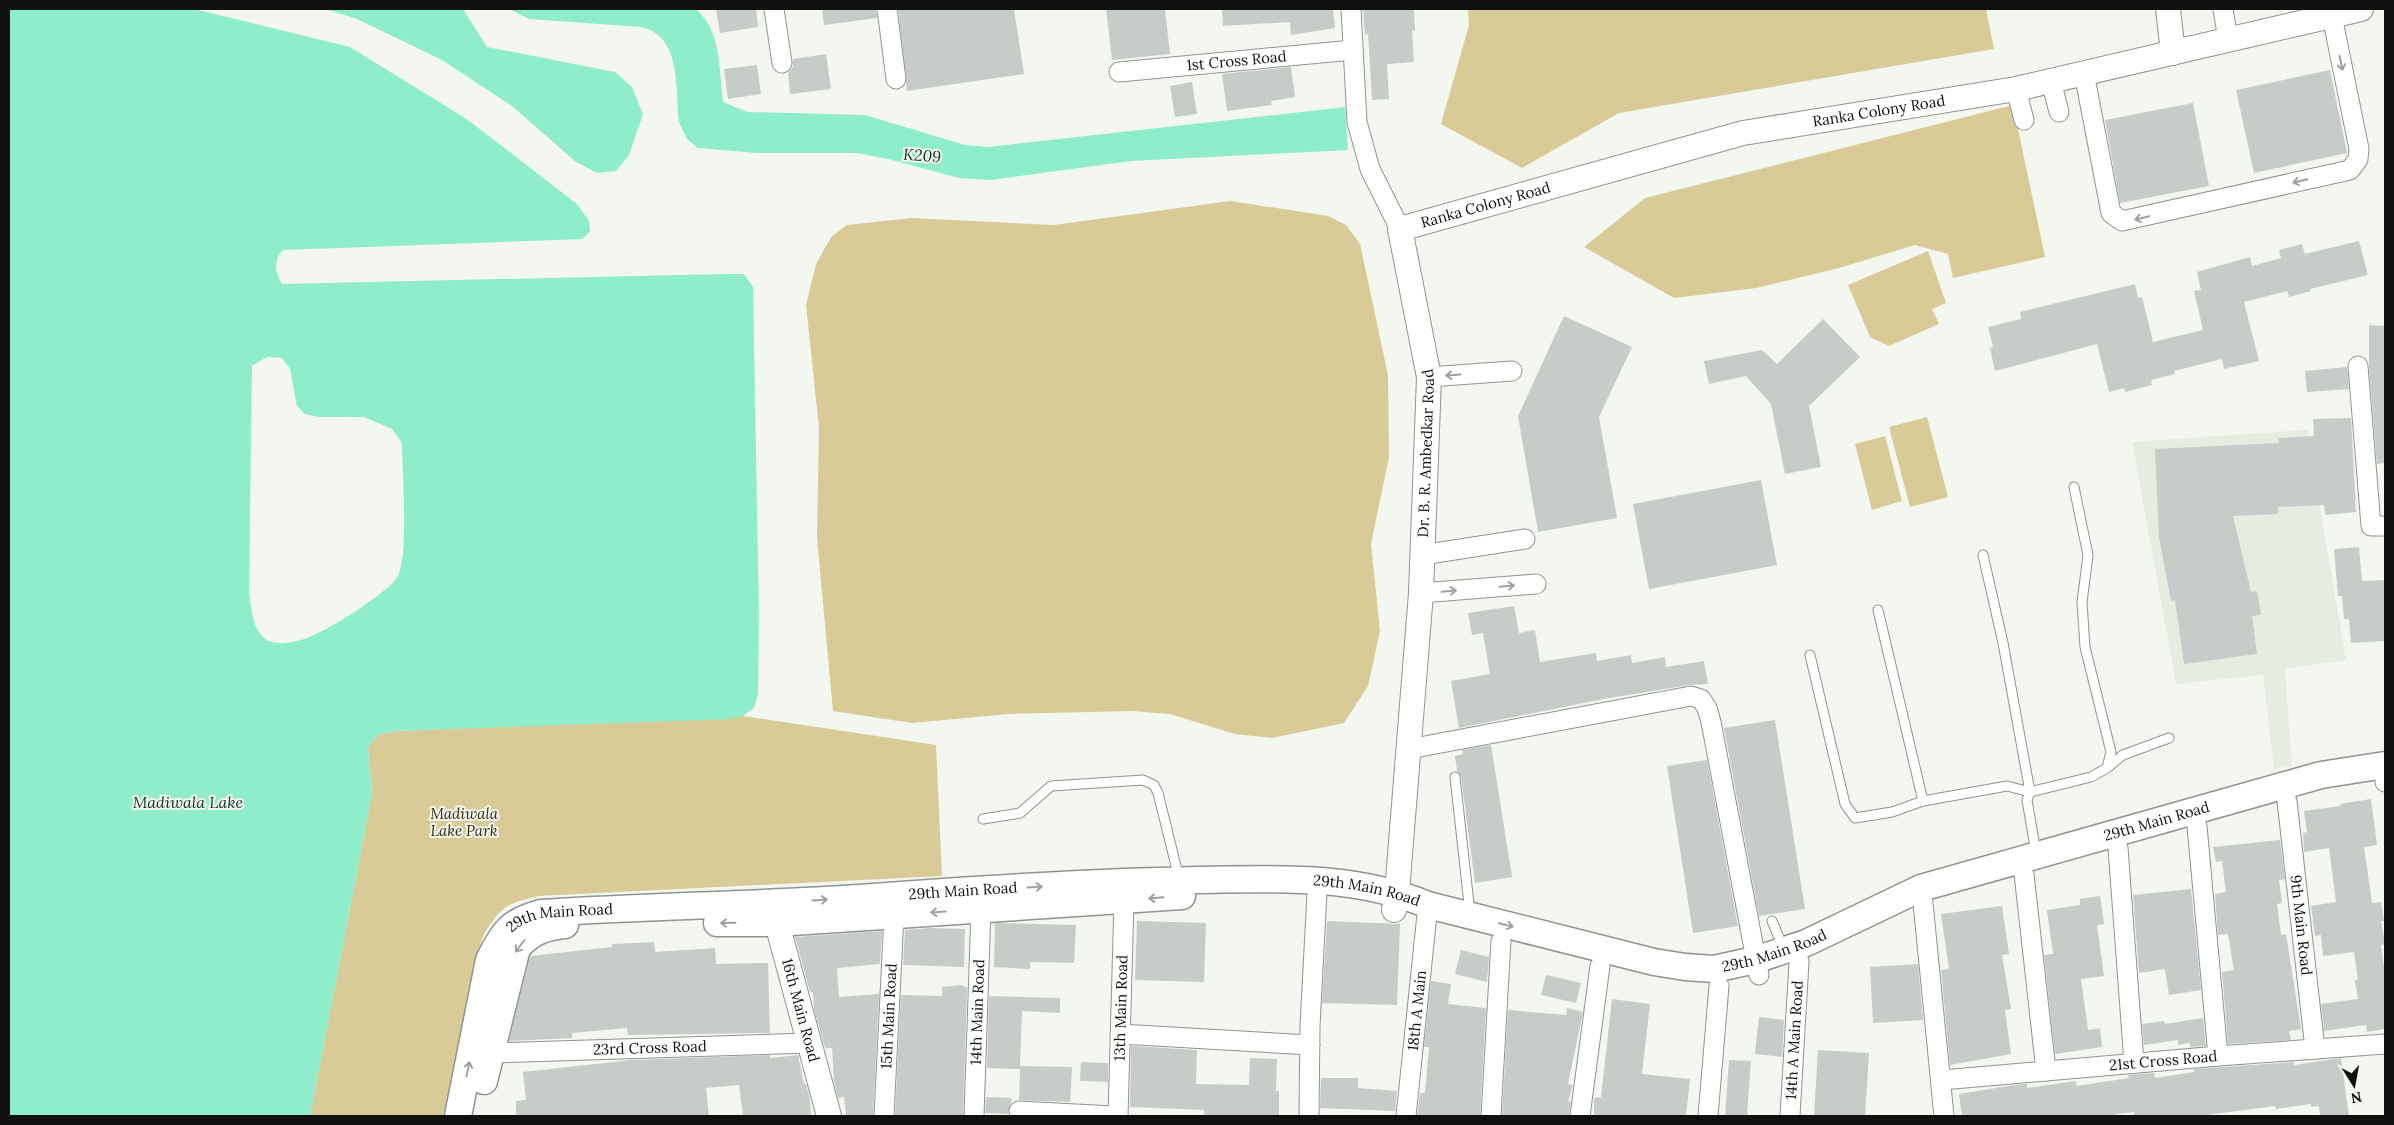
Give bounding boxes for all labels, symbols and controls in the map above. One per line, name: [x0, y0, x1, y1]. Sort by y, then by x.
street label: 1st Cross Road: [1185, 46, 1287, 75]
one-way arrow: [2337, 55, 2347, 71]
street label: Ranka Colony Road: [1811, 91, 1946, 131]
water label: K209: [902, 144, 942, 166]
street label: Ranka Colony Road: [1418, 177, 1552, 232]
one-way arrow: [2292, 177, 2308, 186]
one-way arrow: [2134, 214, 2150, 223]
street label: Dr. B. R. Ambedkar Road: [1413, 368, 1438, 538]
one-way arrow: [1445, 371, 1461, 380]
one-way arrow: [1499, 581, 1515, 591]
one-way arrow: [1441, 586, 1457, 595]
water label: Madiwala Lake: [133, 792, 244, 812]
street label: 29th Main Road: [2101, 797, 2212, 845]
park label: Madiwala Lake Park: [430, 804, 499, 840]
street label: 29th Main Road: [1312, 870, 1423, 910]
street label: 9th Main Road: [2286, 874, 2317, 976]
street label: 29th Main Road: [908, 877, 1018, 903]
one-way arrow: [1026, 882, 1042, 891]
one-way arrow: [1149, 894, 1165, 903]
one-way arrow: [812, 896, 828, 905]
street label: 29th Main Road: [502, 899, 613, 936]
one-way arrow: [930, 908, 946, 917]
one-way arrow: [720, 918, 736, 928]
one-way arrow: [1497, 920, 1513, 930]
street label: 29th Main Road: [1720, 925, 1830, 976]
one-way arrow: [515, 939, 525, 953]
street label: 13th Main Road: [1110, 955, 1131, 1061]
street label: 16th Main Road: [778, 956, 824, 1064]
street label: 14th Main Road: [966, 959, 988, 1065]
street label: 15th Main Road: [876, 963, 901, 1070]
street label: 18th A Main: [1403, 969, 1430, 1052]
street label: 14th A Main Road: [1781, 980, 1807, 1100]
street label: 23rd Cross Road: [593, 1036, 707, 1059]
street label: 21st Cross Road: [2108, 1046, 2218, 1074]
north arrow: [2329, 1060, 2379, 1110]
one-way arrow: [464, 1061, 474, 1077]
text: N: [2349, 1088, 2364, 1108]

